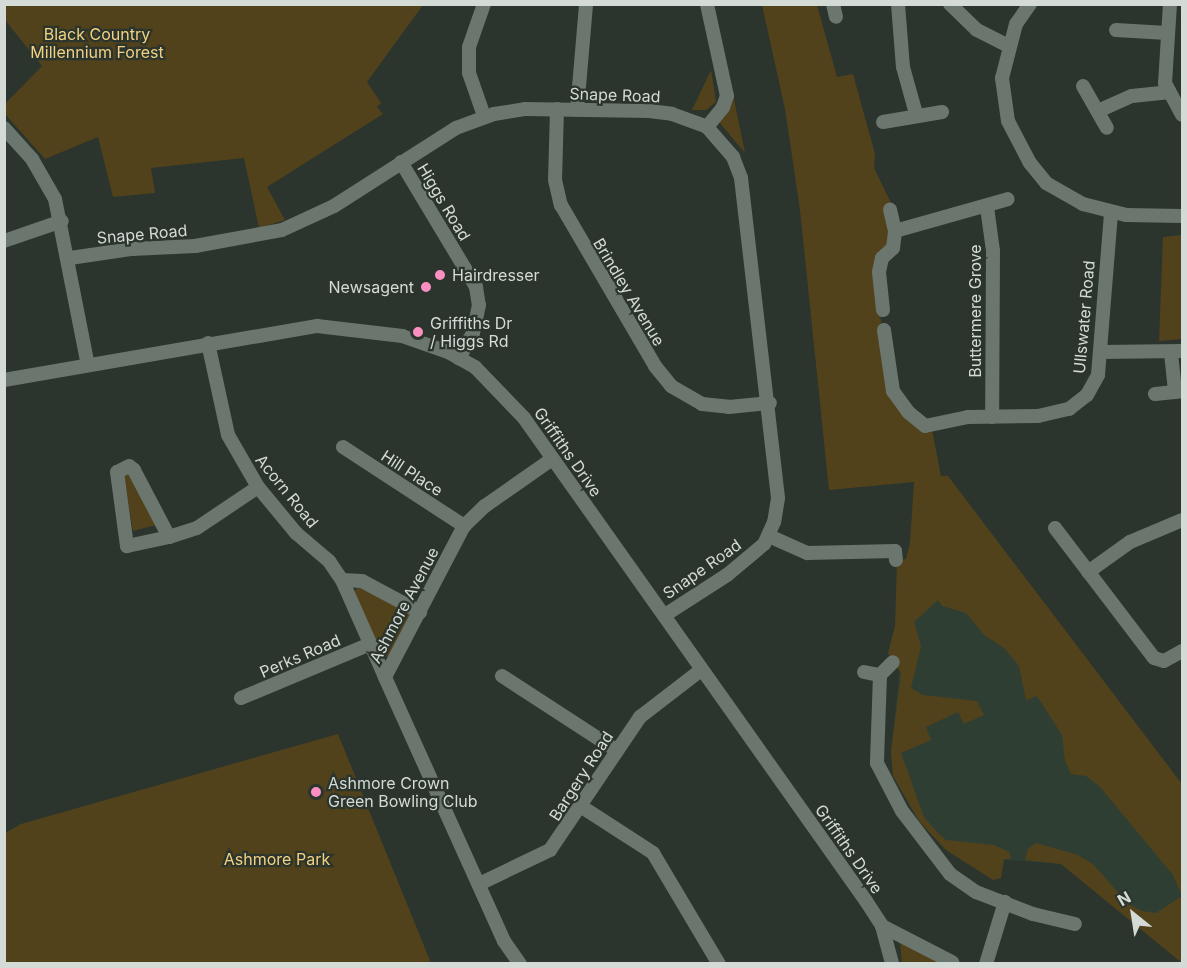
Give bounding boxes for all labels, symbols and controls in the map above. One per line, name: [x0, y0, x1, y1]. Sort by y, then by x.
park label: Black Country Millennium Forest: [30, 24, 164, 62]
street label: Snape Road: [569, 84, 661, 106]
street label: Higgs Road: [413, 160, 475, 244]
street label: Snape Road: [96, 220, 188, 248]
street label: Brindley Avenue: [589, 235, 669, 349]
street label: Buttermere Grove: [965, 244, 985, 378]
street label: Ullswater Road: [1069, 260, 1099, 374]
place label: Hairdresser: [452, 265, 540, 285]
marker: Hairdresser: [433, 268, 447, 282]
place label: Newsagent: [329, 277, 414, 297]
marker: Newsagent: [419, 280, 433, 294]
place label: Griffiths Dr / Higgs Rd: [430, 313, 512, 351]
marker: Griffiths Dr / Higgs Rd: [411, 325, 425, 339]
street label: Griffiths Drive: [530, 404, 606, 500]
street label: Hill Place: [378, 446, 446, 500]
street label: Acorn Road: [252, 451, 322, 531]
street label: Snape Road: [659, 535, 745, 603]
street label: Ashmore Avenue: [365, 544, 443, 666]
street label: Perks Road: [257, 630, 343, 682]
street label: Bargery Road: [545, 728, 617, 824]
place label: Ashmore Crown Green Bowling Club: [328, 773, 478, 811]
marker: Ashmore Crown Green Bowling Club: [309, 785, 323, 799]
street label: Griffiths Drive: [811, 801, 887, 897]
park label: Ashmore Park: [224, 849, 330, 869]
north arrow: [1103, 884, 1163, 944]
text: N: [1114, 887, 1134, 910]

